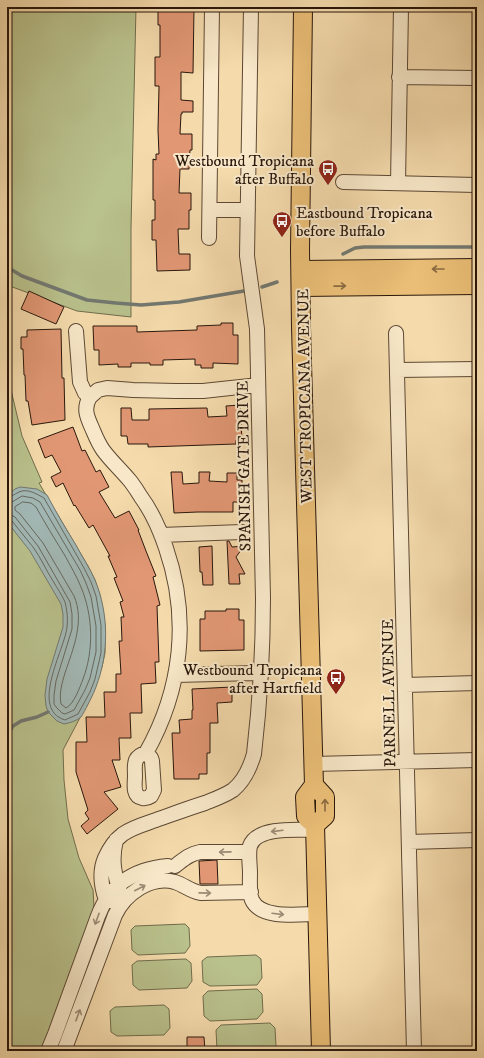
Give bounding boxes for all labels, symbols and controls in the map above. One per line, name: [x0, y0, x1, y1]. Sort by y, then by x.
place label: Westbound Tropicana after Buffalo: [174, 151, 314, 189]
bus stop icon: Westbound Tropicana after Buffalo: [317, 158, 339, 186]
place label: Eastbound Tropicana before Buffalo: [296, 203, 433, 241]
bus stop icon: Eastbound Tropicana before Buffalo: [271, 210, 293, 238]
one-way arrow: [432, 265, 445, 273]
one-way arrow: [333, 282, 346, 290]
street label: WEST TROPICANA AVENUE: [293, 288, 317, 504]
street label: SPANISH GATE DRIVE: [233, 380, 255, 551]
street label: PARNELL AVENUE: [378, 618, 400, 767]
place label: Westbound Tropicana after Hartfield: [182, 660, 322, 698]
bus stop icon: Westbound Tropicana after Hartfield: [325, 667, 347, 695]
one-way arrow: [321, 799, 329, 812]
one-way arrow: [271, 827, 284, 835]
one-way arrow: [219, 848, 232, 856]
one-way arrow: [134, 884, 146, 891]
one-way arrow: [198, 889, 211, 897]
one-way arrow: [271, 910, 284, 918]
one-way arrow: [93, 913, 100, 926]
one-way arrow: [75, 1009, 83, 1021]

